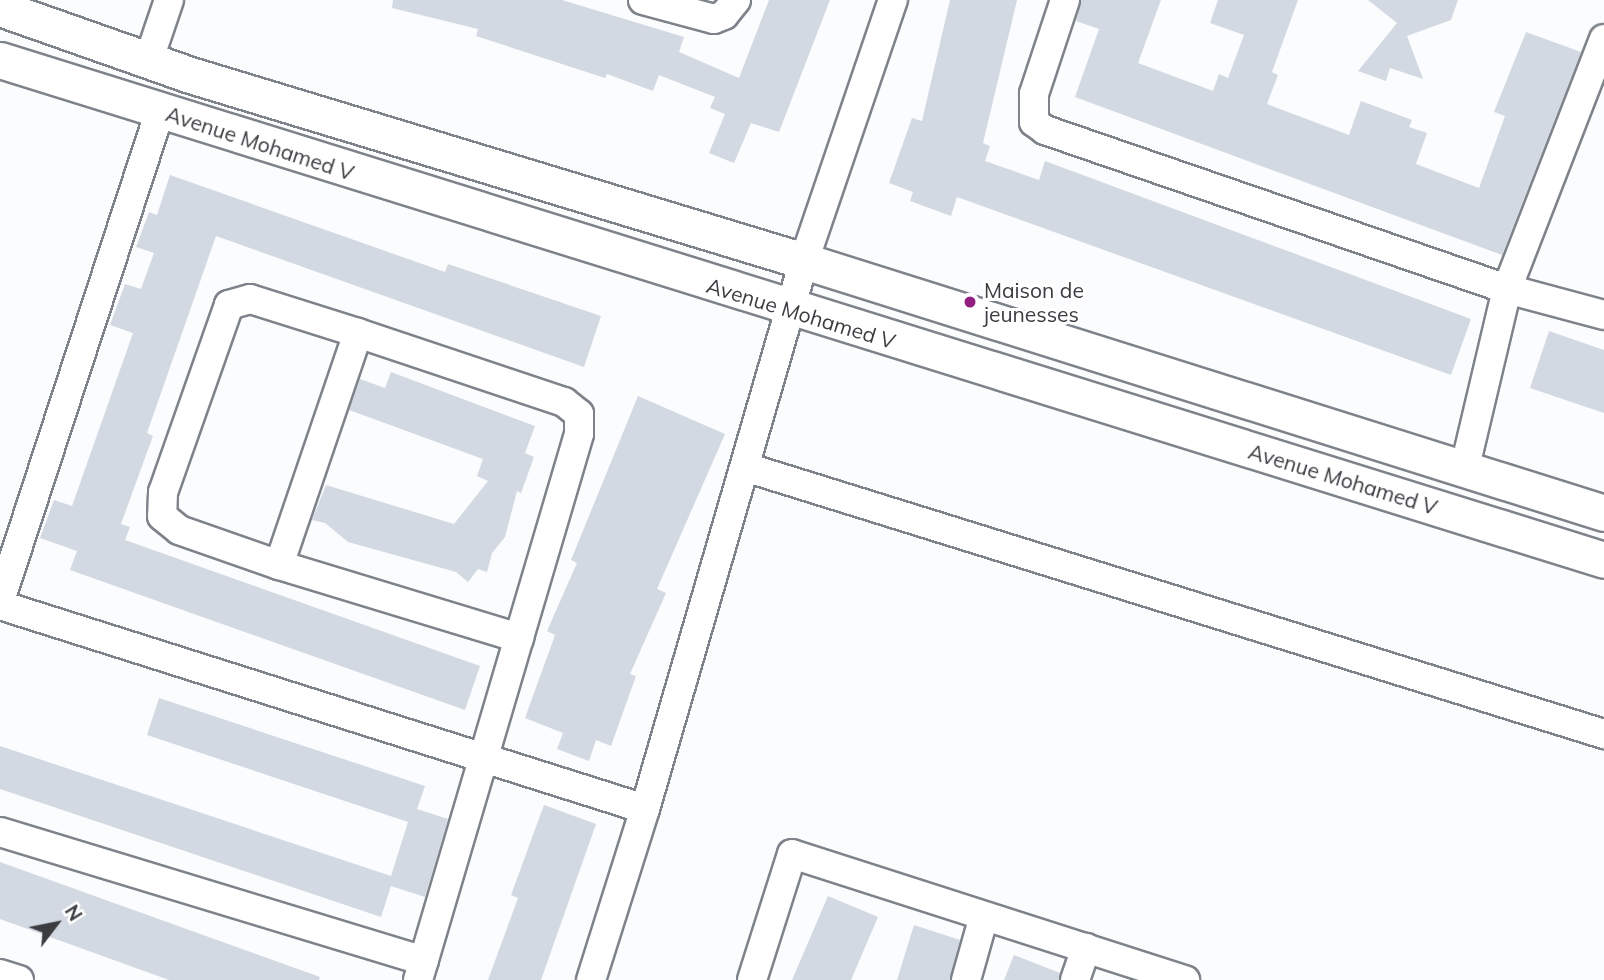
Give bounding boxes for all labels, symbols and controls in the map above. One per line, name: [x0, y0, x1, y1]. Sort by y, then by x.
street label: Avenue Mohamed V: [163, 101, 357, 185]
street label: Avenue Mohamed V: [704, 272, 898, 354]
place label: Maison de jeunesses: [984, 277, 1084, 327]
marker: Maison de jeunesses: [962, 294, 978, 310]
street label: Avenue Mohamed V: [1246, 438, 1440, 520]
north arrow: [21, 889, 91, 959]
text: N: [60, 900, 88, 925]

